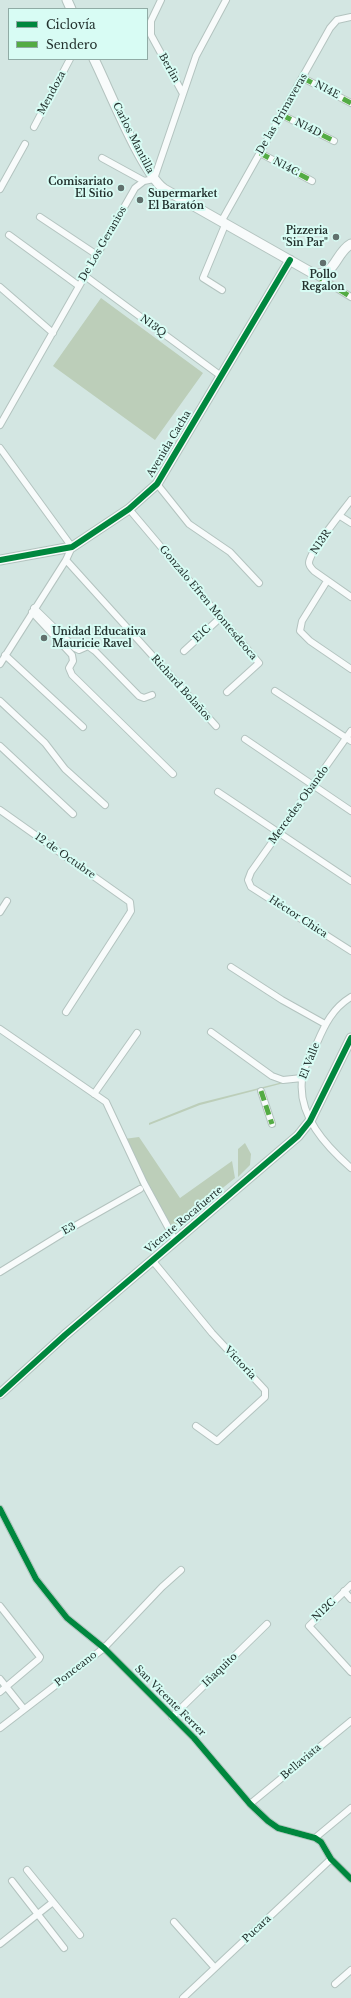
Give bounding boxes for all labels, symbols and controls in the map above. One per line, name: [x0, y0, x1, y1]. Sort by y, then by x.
legend: [8, 8, 148, 60]
text: Ciclovía: [46, 17, 96, 32]
text: Sendero: [46, 37, 97, 52]
street label: Berlin: [156, 51, 182, 85]
street label: Mendoza: [36, 69, 68, 117]
street label: De las Primaveras: [254, 72, 310, 156]
street label: N14E: [312, 78, 342, 102]
street label: Carlos Mantilla: [110, 100, 156, 176]
street label: N14D: [293, 116, 323, 140]
street label: N14C: [271, 155, 301, 179]
place label: Comisariato El Sitio: [48, 176, 113, 200]
marker: Comisariato El Sitio: [116, 183, 126, 193]
place label: Supermarket El Baratón: [148, 188, 217, 212]
marker: Supermarket El Baratón: [135, 195, 145, 205]
street label: De Los Geranios: [77, 204, 129, 284]
place label: Pizzeria "Sin Par": [282, 225, 328, 248]
marker: Pizzeria "Sin Par": [331, 232, 341, 242]
marker: Pollo Regalon: [318, 258, 328, 268]
place label: Pollo Regalon: [301, 269, 345, 292]
street label: N13Q: [138, 313, 168, 339]
street label: Avenida Cacha: [144, 409, 194, 479]
street label: N13R: [308, 527, 334, 557]
street label: Gonzalo Efren Montesdeoca: [157, 543, 259, 663]
street label: E1C: [191, 623, 213, 645]
place label: Unidad Educativa Mauricie Ravel: [52, 626, 146, 650]
marker: Unidad Educativa Mauricie Ravel: [39, 633, 49, 643]
street label: Richard Bolaños: [148, 653, 214, 723]
street label: Mercedes Obando: [267, 764, 331, 846]
street label: 12 de Octubre: [32, 831, 98, 881]
street label: Héctor Chica: [267, 894, 329, 940]
street label: El Valle: [298, 1041, 322, 1081]
street label: Vicente Rocafuerte: [143, 1184, 225, 1256]
street label: E3: [60, 1220, 78, 1238]
street label: Victoria: [222, 1344, 258, 1382]
street label: N12C: [310, 1596, 338, 1624]
street label: Ponceano: [53, 1649, 99, 1689]
street label: Iñaquito: [200, 1651, 240, 1689]
street label: San Vicente Ferrer: [132, 1663, 208, 1739]
street label: Bellavista: [279, 1742, 323, 1782]
street label: Pucara: [240, 1913, 274, 1945]

